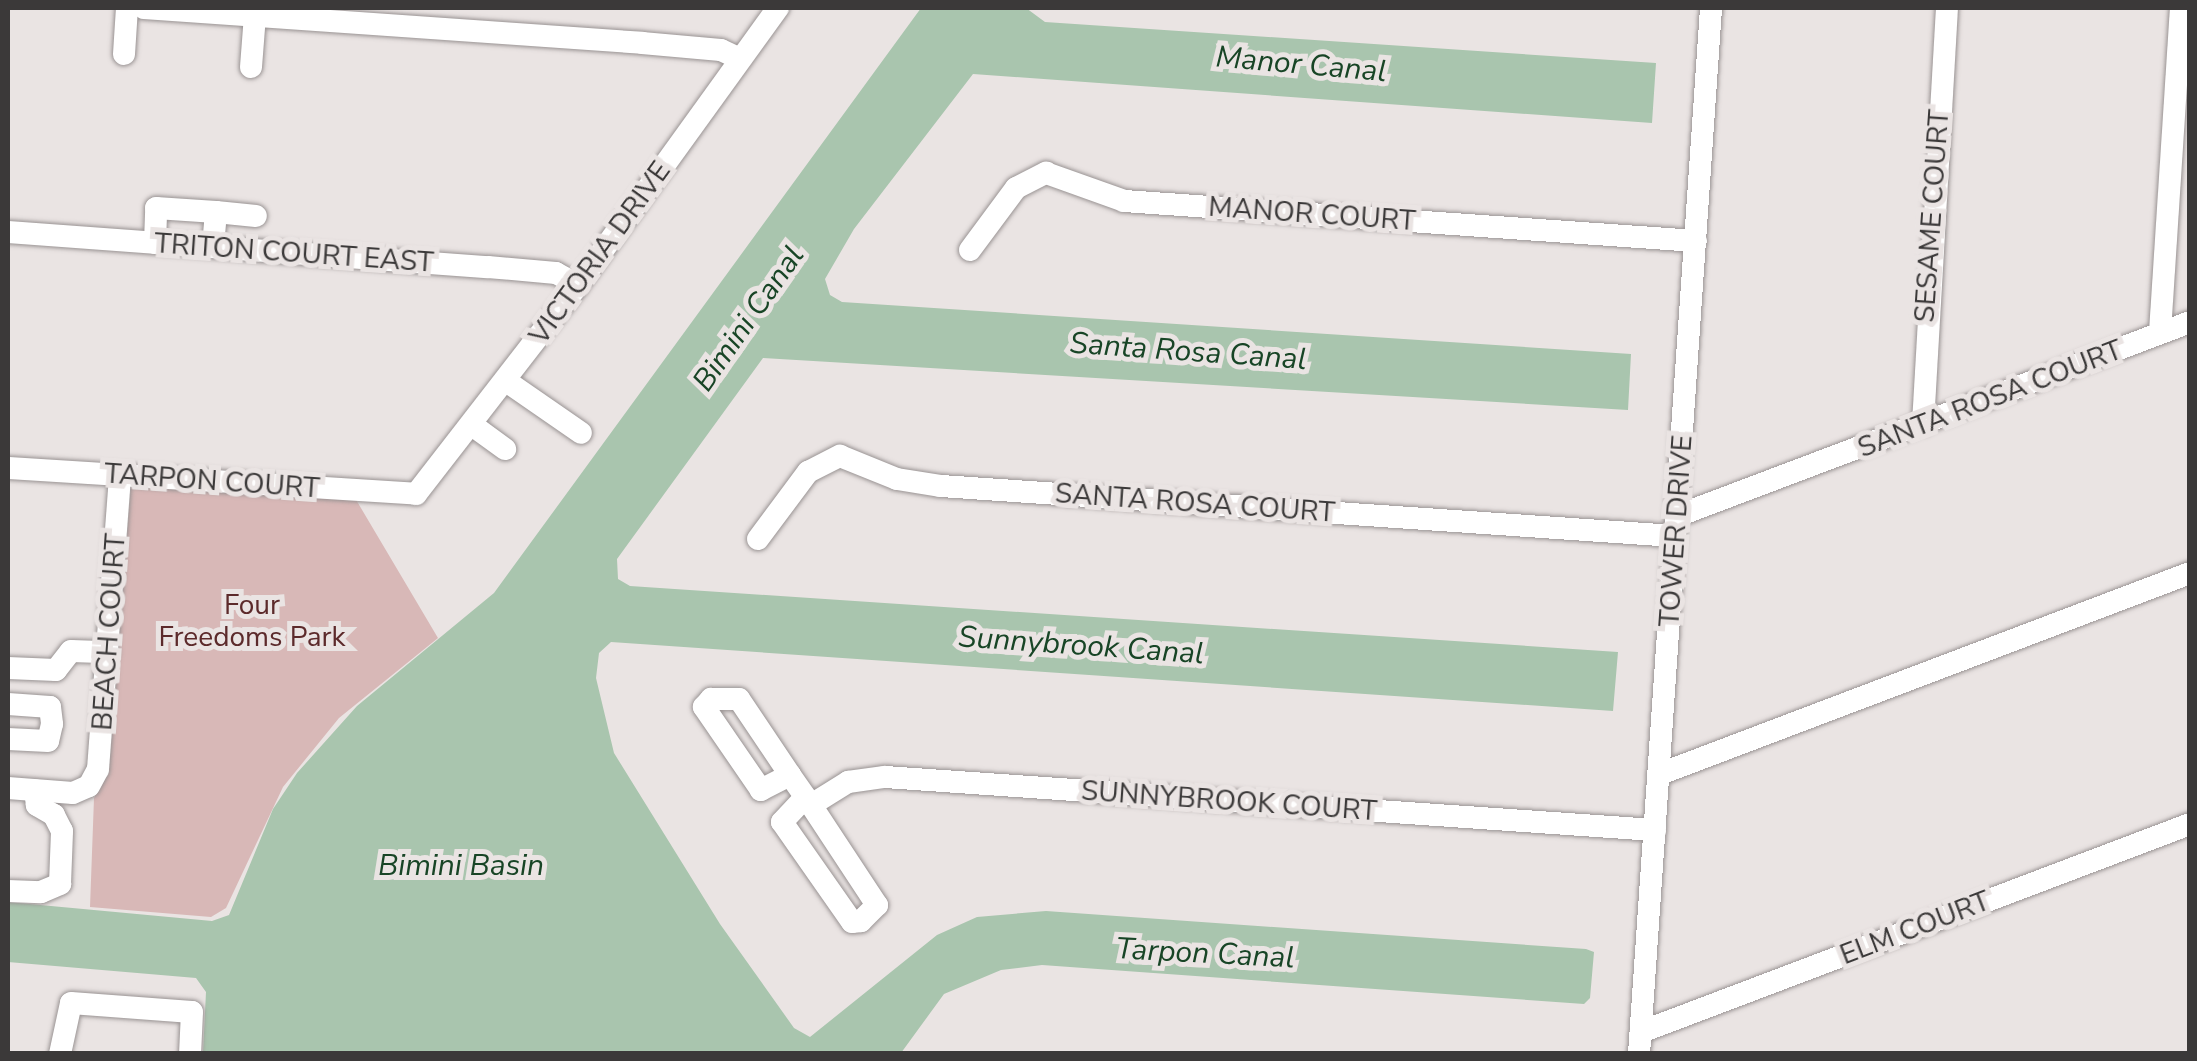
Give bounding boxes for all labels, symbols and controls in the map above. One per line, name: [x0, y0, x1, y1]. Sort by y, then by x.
water label: Manor Canal: [1214, 40, 1388, 90]
street label: SESAME COURT: [1908, 108, 1956, 324]
street label: VICTORIA DRIVE: [522, 155, 678, 351]
street label: MANOR COURT: [1207, 190, 1417, 238]
street label: TRITON COURT EAST: [153, 226, 435, 280]
water label: Bimini Canal: [686, 239, 812, 399]
water label: Santa Rosa Canal: [1068, 326, 1308, 378]
street label: SANTA ROSA COURT: [1853, 333, 2127, 465]
street label: TOWER DRIVE: [1653, 434, 1699, 628]
street label: TARPON COURT: [103, 457, 321, 505]
street label: SANTA ROSA COURT: [1054, 476, 1336, 530]
street label: BEACH COURT: [85, 532, 133, 732]
park label: Four Freedoms Park: [158, 588, 346, 654]
water label: Sunnybrook Canal: [957, 619, 1205, 673]
street label: SUNNYBROOK COURT: [1080, 774, 1378, 828]
water label: Bimini Basin: [378, 848, 544, 884]
street label: ELM COURT: [1835, 884, 1995, 972]
water label: Tarpon Canal: [1115, 931, 1295, 977]

